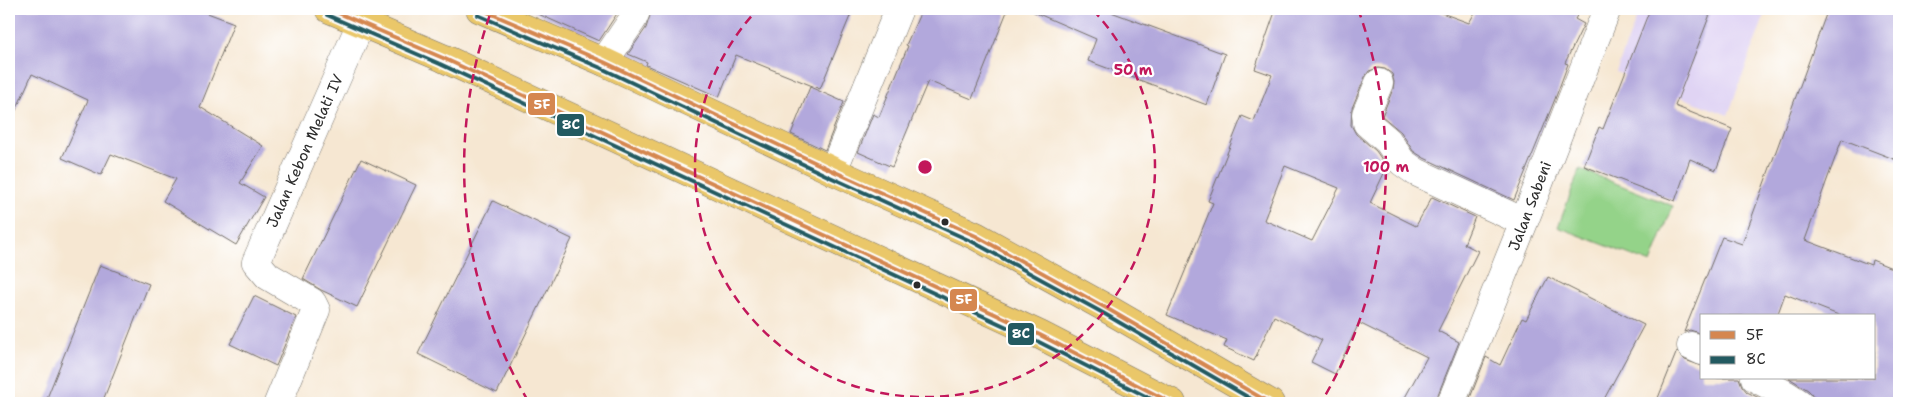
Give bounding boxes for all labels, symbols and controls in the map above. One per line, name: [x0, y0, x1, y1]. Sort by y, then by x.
text: 50 m: [1114, 60, 1153, 80]
street label: Jalan Kebon Melati IV: [262, 71, 348, 231]
line badge: 5F: [527, 92, 556, 116]
text: 5F: [534, 95, 550, 113]
line badge: 8C: [556, 113, 585, 137]
text: 8C: [562, 115, 580, 133]
text: 100 m: [1363, 157, 1409, 177]
centre of rings: [916, 158, 934, 176]
street label: Jalan Sabeni: [1504, 158, 1556, 254]
unlabelled marker: [940, 217, 950, 227]
unlabelled marker: [912, 280, 922, 290]
line badge: 5F: [949, 288, 978, 312]
text: 5F: [956, 290, 972, 308]
legend: [1700, 314, 1876, 380]
line badge: 8C: [1007, 322, 1035, 346]
text: 8C: [1012, 324, 1030, 342]
text: 5F: [1746, 325, 1764, 345]
text: 8C: [1746, 349, 1766, 369]

